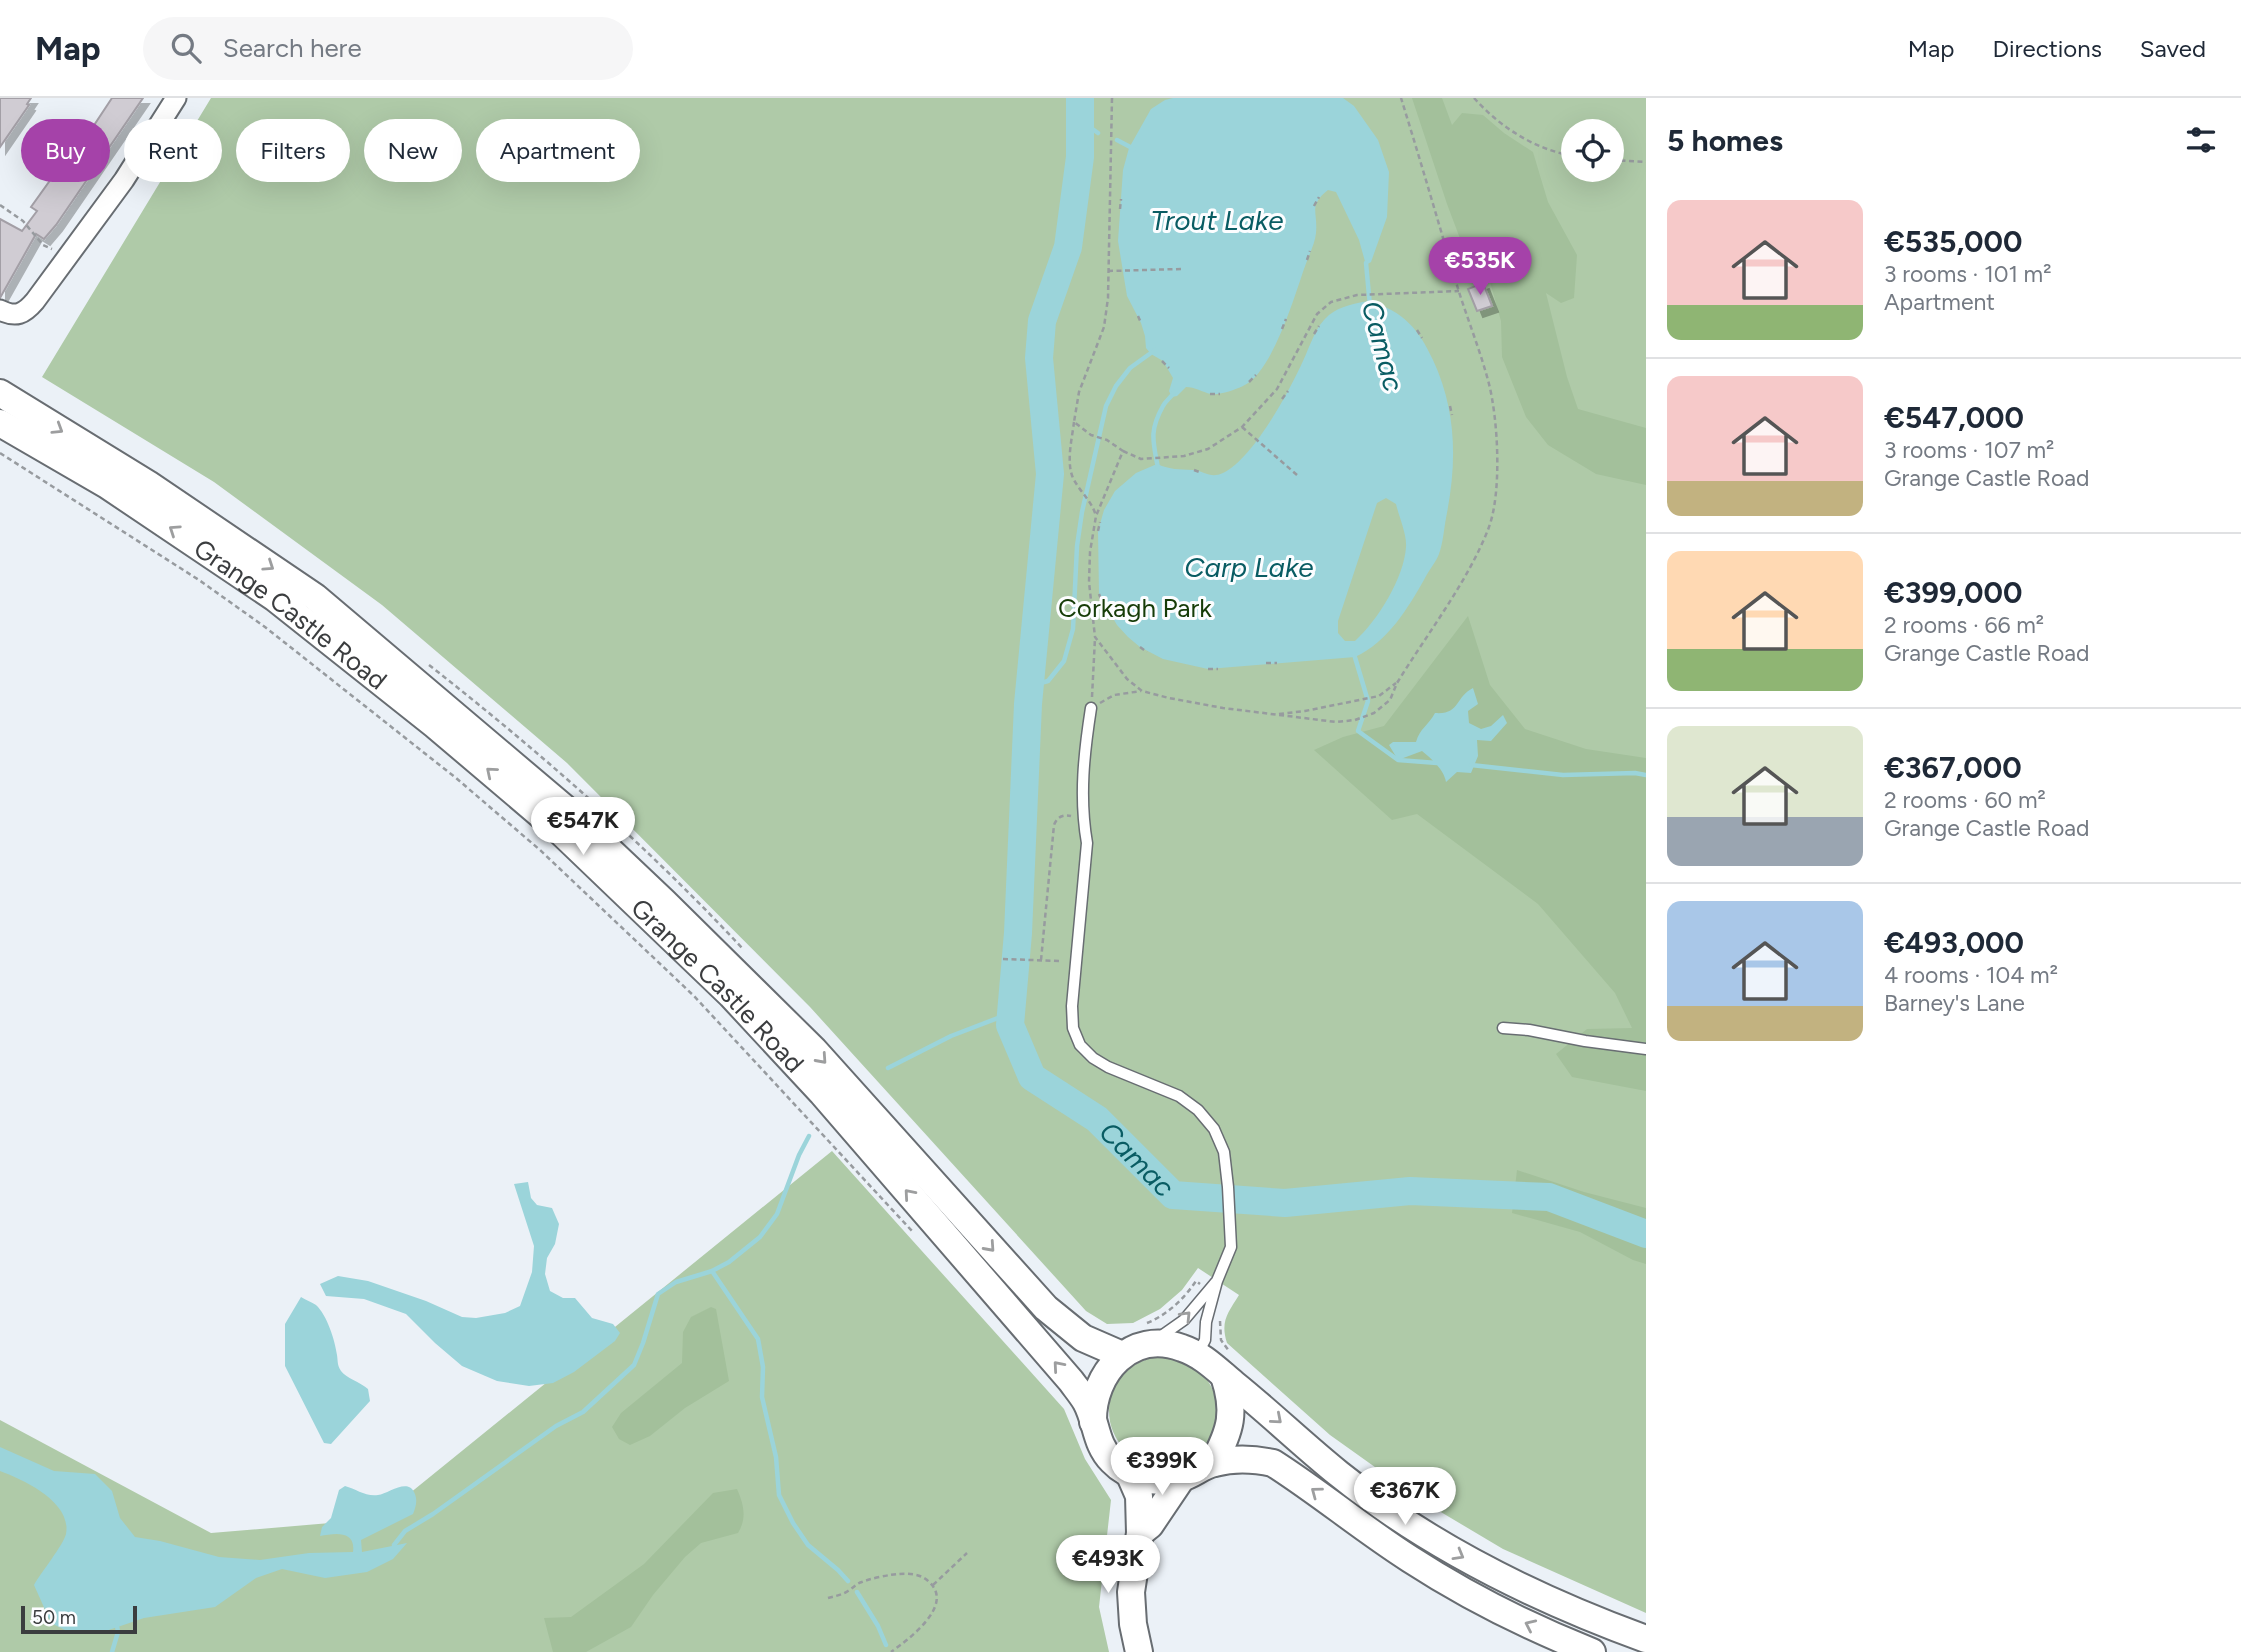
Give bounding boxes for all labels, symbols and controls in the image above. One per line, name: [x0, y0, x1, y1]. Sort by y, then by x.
search box: [143, 17, 633, 80]
text: Map: [35, 29, 101, 68]
icon: search: [167, 29, 205, 67]
text: Search here: [223, 32, 362, 64]
text: Map: [1908, 34, 1954, 63]
text: Directions: [1992, 34, 2102, 63]
text: Saved: [2140, 34, 2206, 63]
chip: Buy: [21, 119, 110, 182]
chip: Rent: [124, 119, 222, 182]
chip: Filters: [236, 119, 350, 182]
chip: New: [364, 119, 462, 182]
chip: Apartment: [476, 119, 640, 182]
map controls: [1561, 119, 1624, 182]
button: locate: [1561, 119, 1624, 182]
icon: filters: [2182, 121, 2220, 159]
text: 5 homes: [1667, 122, 1783, 159]
water label: Trout Lake: [1151, 203, 1283, 237]
text: €535,000: [1884, 223, 2022, 260]
icon: home: [1723, 228, 1807, 312]
pin: €535K: [1431, 238, 1529, 297]
text: €535K: [1445, 246, 1515, 274]
text: 3 rooms · 101 m²: [1884, 260, 2051, 288]
text: Apartment: [1884, 288, 1995, 316]
water label: Camac: [1355, 297, 1411, 395]
text: €547,000: [1884, 399, 2024, 436]
icon: home: [1723, 404, 1807, 488]
one-way arrow: [51, 420, 64, 433]
text: 3 rooms · 107 m²: [1884, 436, 2054, 464]
text: Grange Castle Road: [1884, 464, 2090, 492]
one-way arrow: [169, 526, 182, 538]
street label: Grange Castle Road: [188, 532, 393, 696]
water label: Carp Lake: [1184, 550, 1314, 584]
one-way arrow: [261, 558, 274, 570]
text: €399,000: [1884, 574, 2022, 611]
icon: home: [1723, 579, 1807, 663]
park label: Corkagh Park: [1058, 592, 1212, 624]
text: 2 rooms · 66 m²: [1884, 611, 2044, 639]
text: Grange Castle Road: [1884, 639, 2090, 667]
text: €367,000: [1884, 749, 2022, 786]
icon: home: [1723, 754, 1807, 838]
one-way arrow: [486, 768, 499, 780]
text: 2 rooms · 60 m²: [1884, 786, 2046, 814]
pin: €547K: [534, 798, 632, 857]
text: €547K: [547, 806, 619, 834]
text: Grange Castle Road: [1884, 814, 2090, 842]
street label: Grange Castle Road: [624, 892, 811, 1079]
text: €493,000: [1884, 924, 2024, 961]
icon: home: [1723, 929, 1807, 1013]
text: 4 rooms · 104 m²: [1884, 961, 2058, 989]
text: Barney's Lane: [1884, 989, 2025, 1017]
one-way arrow: [814, 1051, 827, 1064]
water label: Camac: [1092, 1114, 1182, 1204]
one-way arrow: [905, 1189, 917, 1202]
one-way arrow: [982, 1239, 995, 1252]
one-way arrow: [1177, 1311, 1190, 1324]
one-way arrow: [1054, 1361, 1066, 1374]
one-way arrow: [1268, 1411, 1281, 1423]
pin: €399K: [1113, 1438, 1211, 1497]
text: €399K: [1127, 1446, 1197, 1474]
pin: €367K: [1356, 1468, 1454, 1527]
text: €367K: [1370, 1476, 1440, 1504]
one-way arrow: [1311, 1488, 1324, 1501]
pin: €493K: [1059, 1536, 1157, 1595]
text: €493K: [1072, 1544, 1144, 1572]
one-way arrow: [1451, 1546, 1464, 1559]
scale bar: [21, 1603, 136, 1635]
text: 50 m: [32, 1606, 76, 1629]
one-way arrow: [1525, 1619, 1537, 1633]

